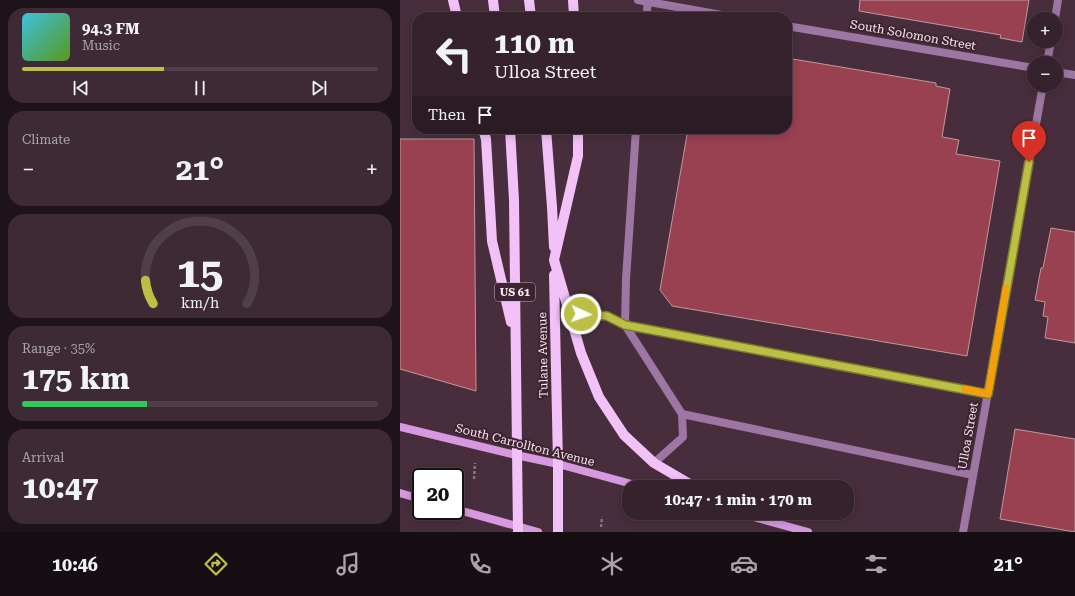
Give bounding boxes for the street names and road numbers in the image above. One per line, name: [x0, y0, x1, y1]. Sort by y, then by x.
street label: South Solomon Street: [849, 17, 977, 53]
road number: US 61: [495, 283, 535, 301]
street label: Tulane Avenue: [535, 311, 551, 398]
street label: Ulloa Street: [955, 401, 981, 471]
street label: South Carrollton Avenue: [454, 421, 596, 469]

